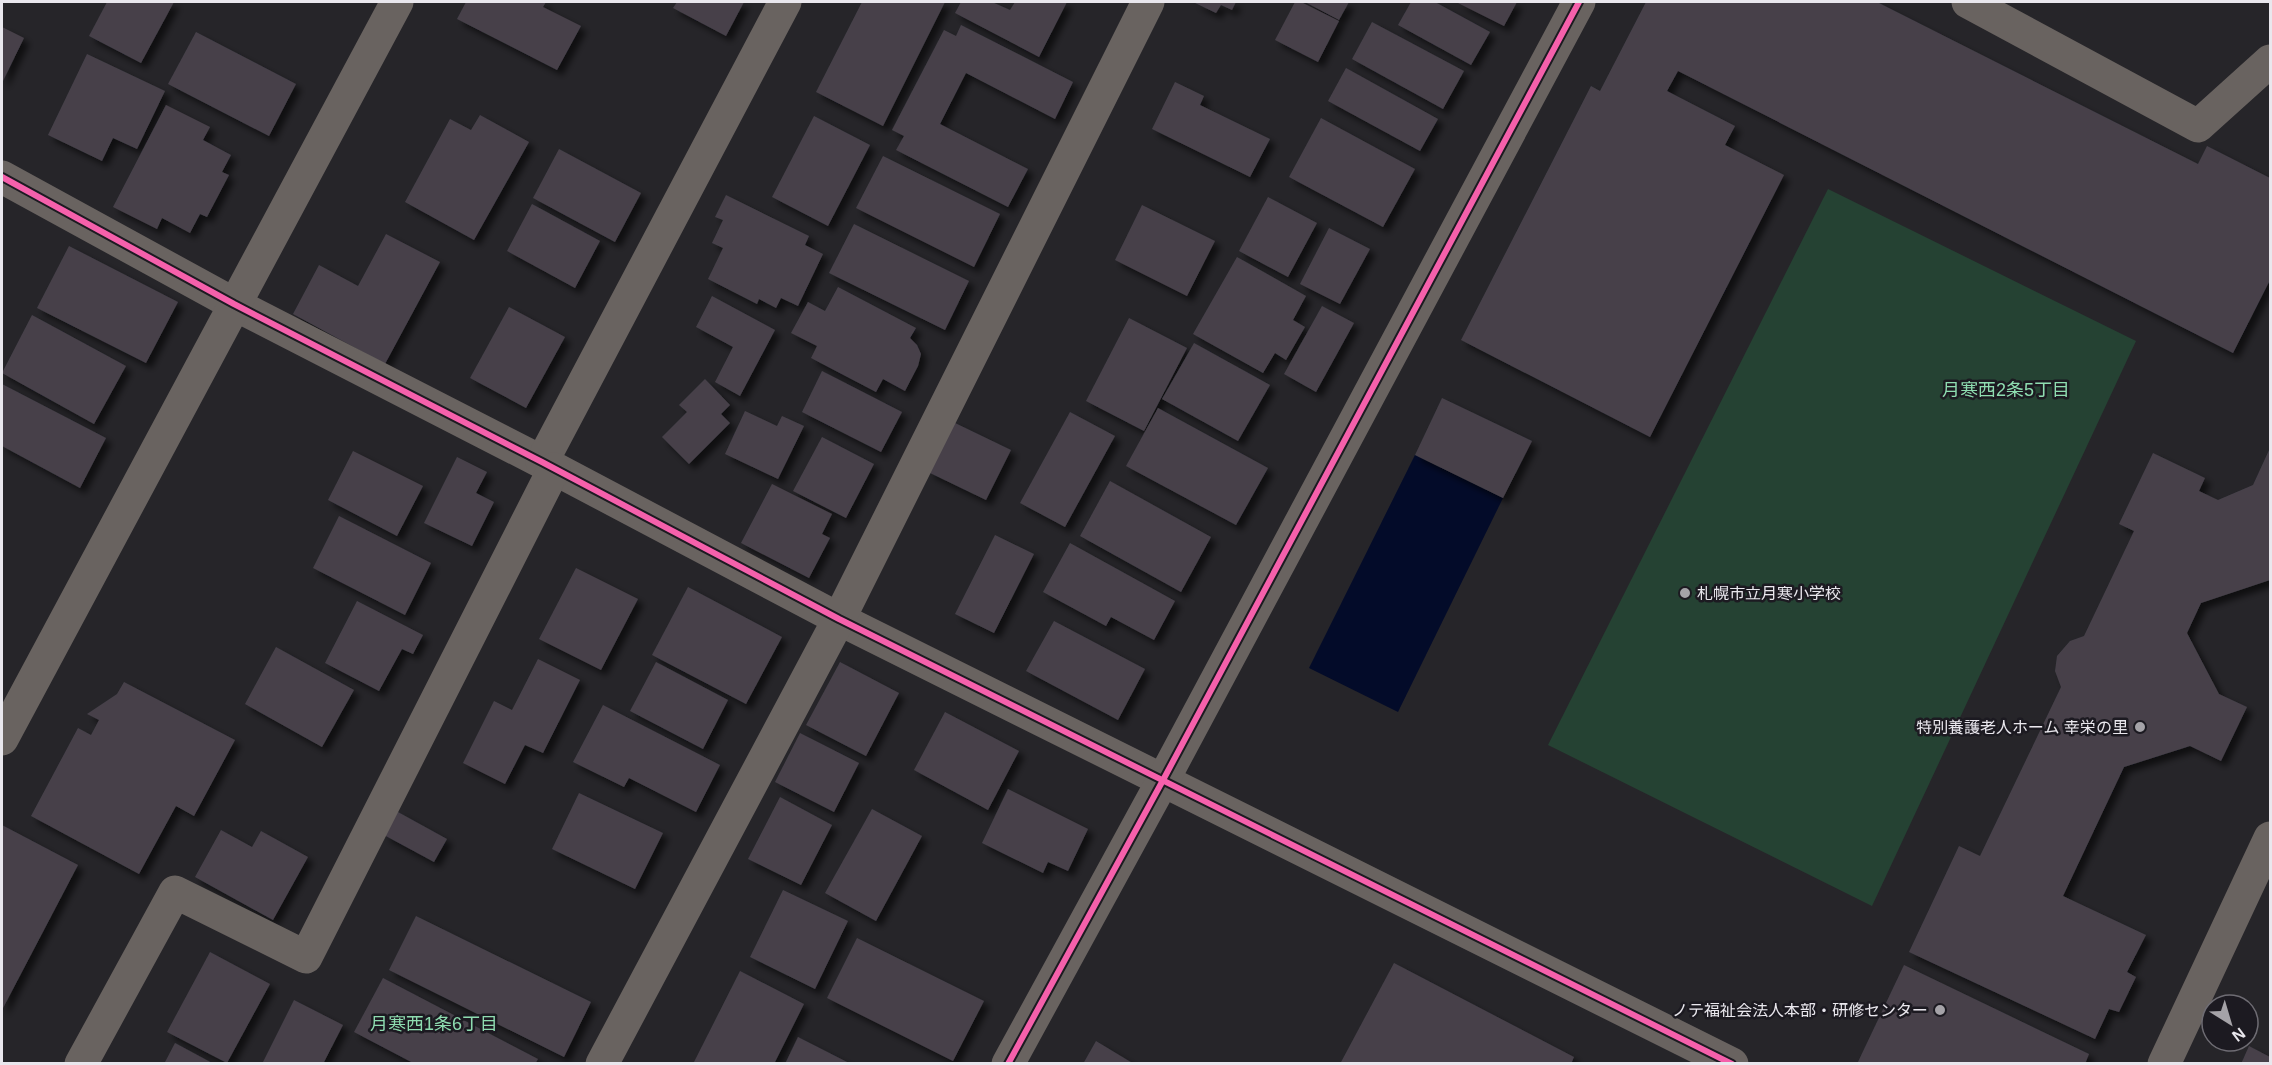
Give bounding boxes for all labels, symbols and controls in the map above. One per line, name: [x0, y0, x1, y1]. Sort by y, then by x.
district label: 月寒西2条5丁目: [1942, 380, 2070, 400]
place label: 札幌市立月寒小学校: [1697, 585, 1841, 602]
marker: 札幌市立月寒小学校: [1678, 586, 1692, 600]
place label: 特別養護老人ホーム 幸栄の里: [1916, 719, 2128, 736]
marker: 特別養護老人ホーム 幸栄の里: [2133, 720, 2147, 734]
north arrow: [2200, 993, 2260, 1053]
place label: ノテ福祉会法人本部・研修センター: [1672, 1002, 1928, 1019]
marker: ノテ福祉会法人本部・研修センター: [1933, 1003, 1947, 1017]
district label: 月寒西1条6丁目: [370, 1014, 498, 1034]
text: N: [2229, 1024, 2248, 1045]

